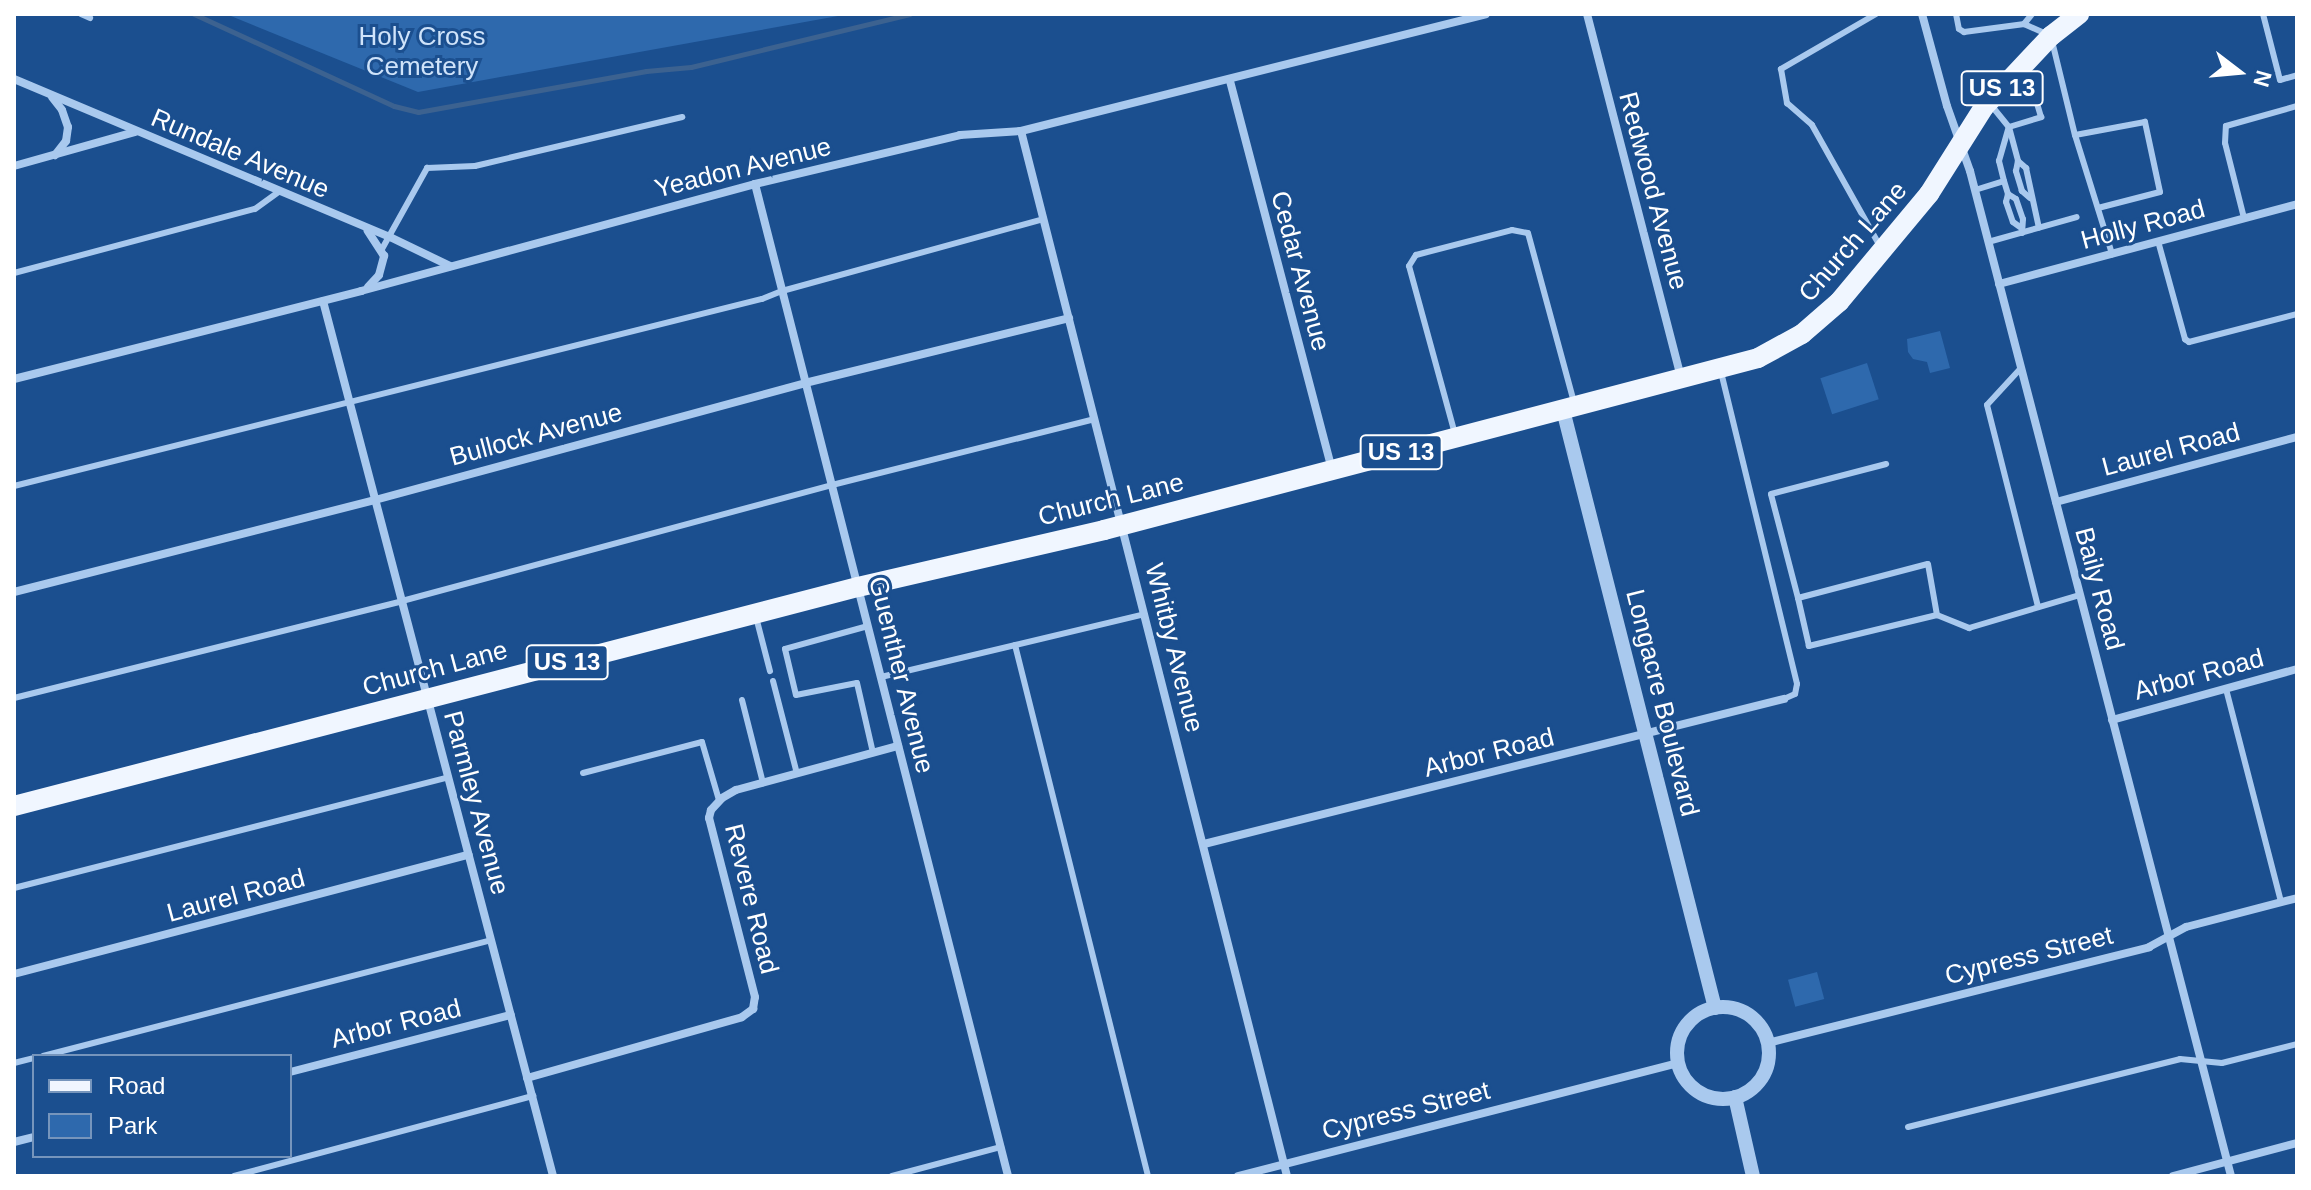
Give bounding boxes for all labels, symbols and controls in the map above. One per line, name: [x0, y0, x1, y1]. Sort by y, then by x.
park label: Holy Cross Cemetery: [358, 21, 486, 82]
north arrow: [2199, 32, 2279, 112]
road number: US 13: [1960, 68, 2044, 108]
text: N: [2248, 68, 2277, 90]
street label: Redwood Avenue: [1611, 88, 1695, 294]
street label: Rundale Avenue: [146, 102, 334, 206]
street label: Yeadon Avenue: [651, 131, 835, 205]
street label: Church Lane: [1792, 176, 1914, 308]
street label: Cedar Avenue: [1263, 187, 1337, 355]
street label: Holly Road: [2078, 193, 2208, 257]
street label: Bullock Avenue: [446, 397, 626, 473]
street label: Laurel Road: [2099, 417, 2243, 483]
road number: US 13: [1359, 432, 1443, 472]
street label: Church Lane: [1035, 467, 1187, 533]
street label: Baily Road: [2068, 524, 2130, 654]
street label: Whitby Avenue: [1138, 560, 1210, 736]
street label: Guenther Avenue: [861, 573, 941, 777]
street label: Longacre Boulevard: [1619, 586, 1705, 820]
street label: Church Lane: [359, 635, 511, 703]
road number: US 13: [525, 642, 609, 682]
street label: Arbor Road: [2131, 643, 2267, 707]
street label: Parmley Avenue: [436, 707, 516, 899]
street label: Arbor Road: [1421, 722, 1557, 784]
street label: Revere Road: [717, 821, 785, 977]
street label: Laurel Road: [164, 863, 308, 929]
street label: Cypress Street: [1942, 920, 2116, 992]
street label: Arbor Road: [328, 993, 464, 1055]
legend: [32, 1054, 292, 1158]
text: Road: [108, 1072, 165, 1099]
street label: Cypress Street: [1319, 1075, 1493, 1147]
text: Park: [108, 1112, 157, 1139]

